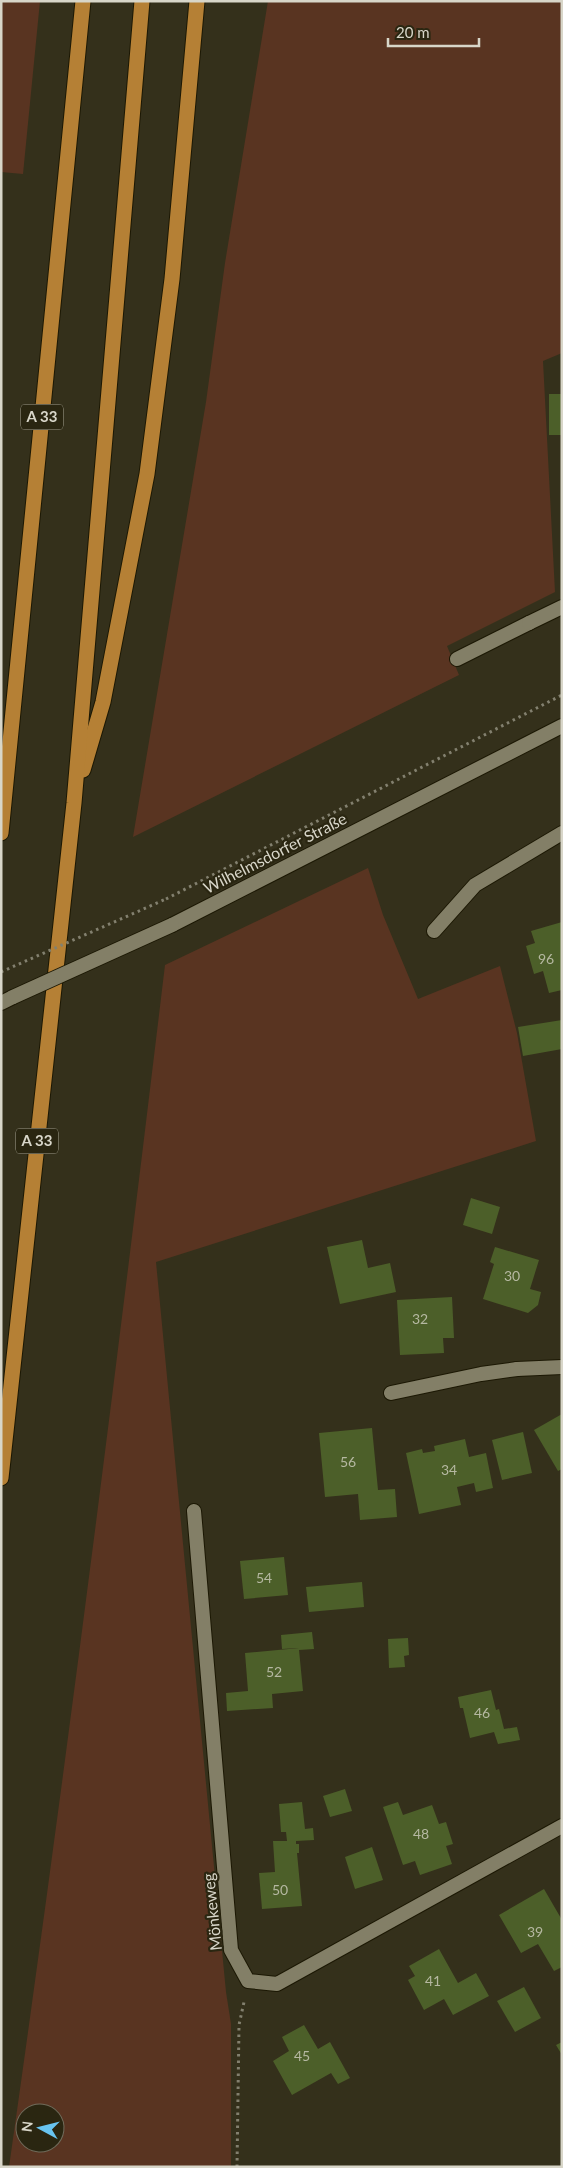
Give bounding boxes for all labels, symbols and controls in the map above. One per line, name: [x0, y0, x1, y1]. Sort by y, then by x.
scale bar: [388, 15, 479, 47]
text: 20 m: [396, 23, 430, 41]
road number: A 33: [21, 404, 63, 430]
street label: Wilhelmsdorfer Straße: [200, 808, 349, 897]
house number: 96: [538, 950, 554, 967]
road number: A 33: [16, 1128, 58, 1154]
house number: 30: [504, 1267, 520, 1284]
house number: 32: [412, 1310, 428, 1327]
house number: 56: [340, 1453, 356, 1470]
house number: 34: [441, 1461, 457, 1478]
house number: 54: [256, 1569, 272, 1586]
house number: 52: [266, 1663, 282, 1680]
house number: 46: [474, 1704, 490, 1721]
house number: 48: [413, 1825, 429, 1842]
street label: Mönkeweg: [198, 1872, 225, 1952]
house number: 50: [272, 1881, 288, 1898]
house number: 39: [527, 1923, 543, 1940]
house number: 41: [425, 1972, 441, 1989]
house number: 45: [294, 2047, 310, 2064]
north arrow: [15, 2103, 65, 2153]
text: N: [18, 2120, 36, 2133]

